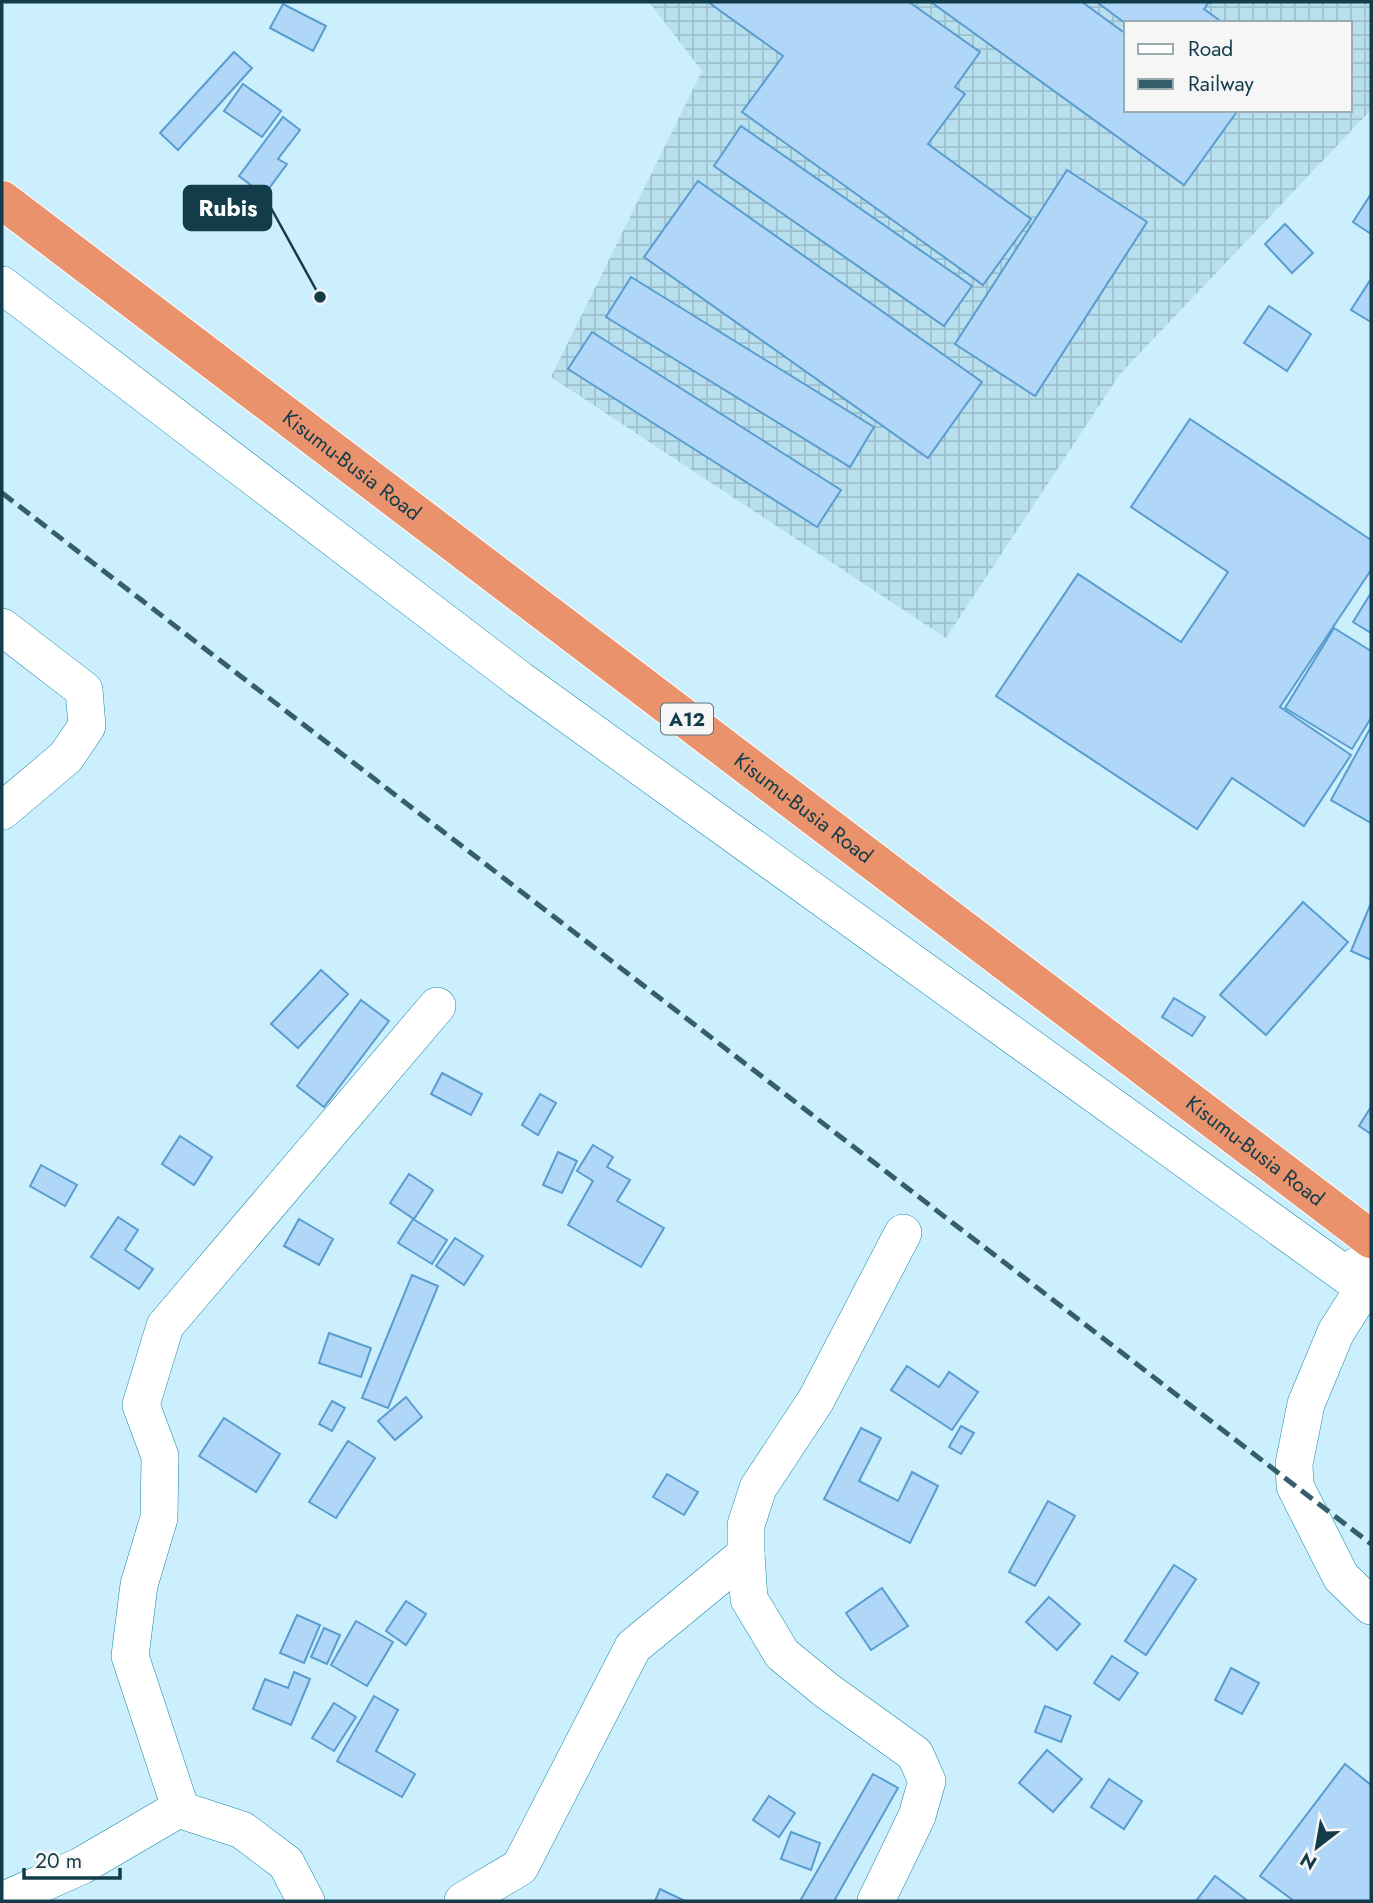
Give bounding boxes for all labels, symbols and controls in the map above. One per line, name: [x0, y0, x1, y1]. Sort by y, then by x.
legend: [1124, 21, 1352, 112]
text: Road: [1188, 34, 1233, 64]
text: Railway: [1188, 69, 1254, 99]
callout: Rubis: [184, 186, 271, 230]
text: Rubis: [198, 191, 258, 225]
street label: Kisumu-Busia Road: [276, 403, 427, 528]
road number: A12: [661, 704, 713, 734]
street label: Kisumu-Busia Road: [728, 746, 879, 871]
street label: Kisumu-Busia Road: [1179, 1088, 1331, 1213]
north arrow: [1282, 1812, 1352, 1882]
scale bar: [24, 1836, 121, 1880]
text: 20 m: [35, 1846, 82, 1876]
text: N: [1295, 1846, 1322, 1877]

